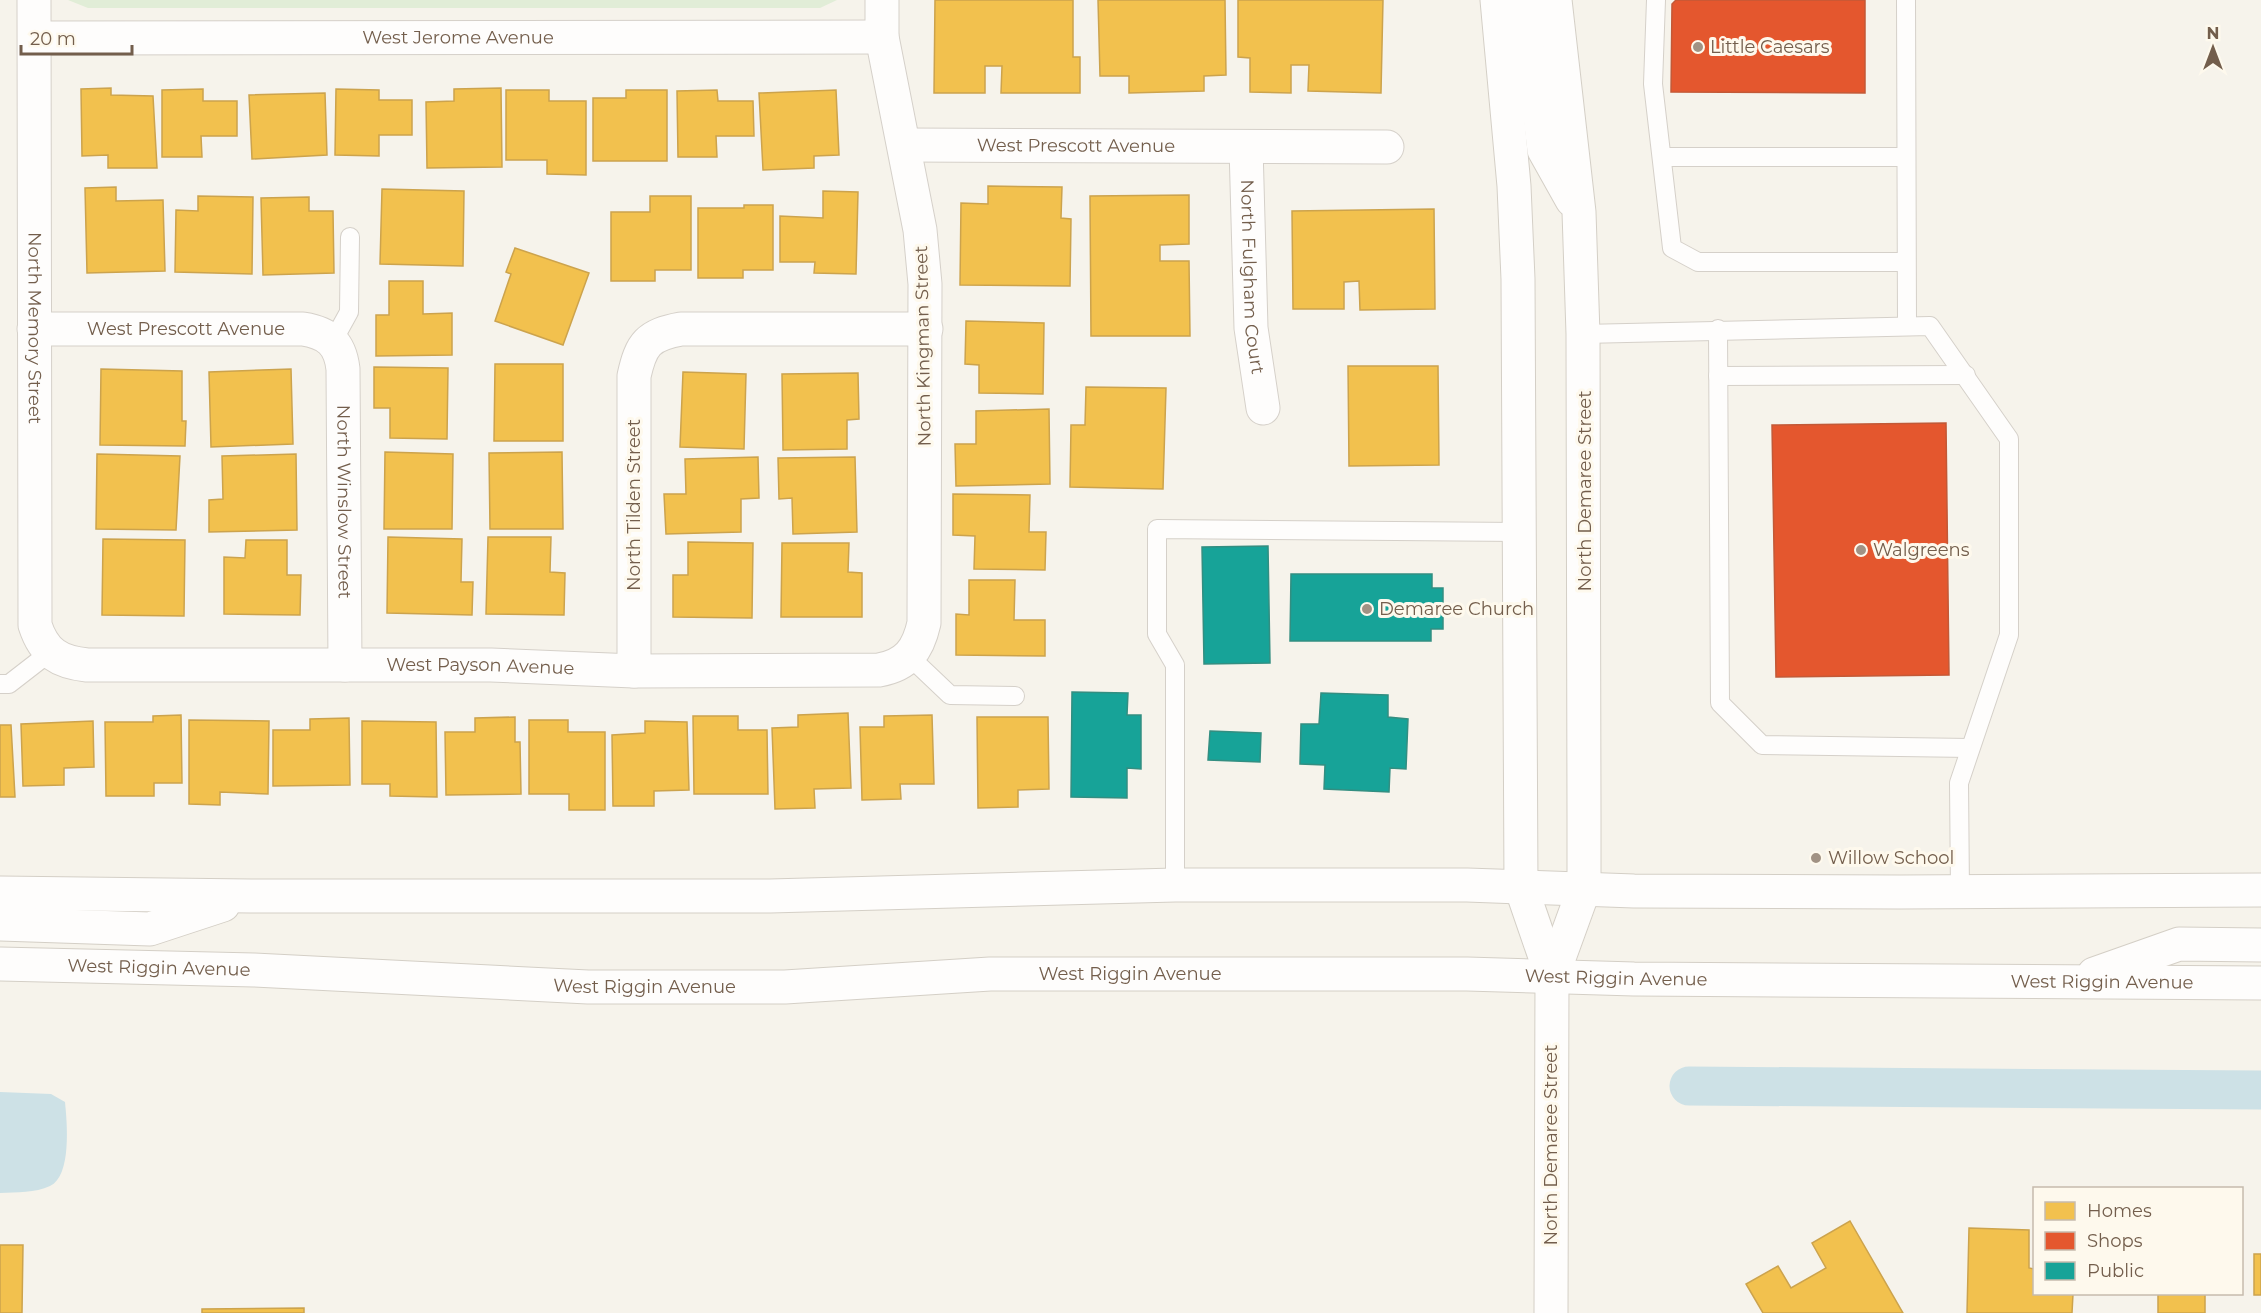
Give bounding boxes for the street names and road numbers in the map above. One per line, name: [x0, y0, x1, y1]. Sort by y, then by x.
street label: West Jerome Avenue: [362, 26, 554, 49]
street label: West Prescott Avenue: [977, 134, 1175, 157]
street label: North Fulgham Court: [1236, 179, 1269, 376]
street label: North Memory Street: [23, 232, 46, 424]
street label: North Kingman Street: [910, 245, 936, 447]
street label: West Prescott Avenue: [87, 318, 285, 340]
street label: North Demaree Street: [1574, 391, 1596, 591]
street label: North Winslow Street: [332, 405, 356, 599]
street label: North Tilden Street: [623, 419, 645, 591]
street label: West Payson Avenue: [386, 654, 575, 679]
street label: West Riggin Avenue: [67, 955, 251, 981]
street label: West Riggin Avenue: [1039, 963, 1222, 985]
street label: West Riggin Avenue: [1524, 965, 1708, 990]
street label: West Riggin Avenue: [2010, 970, 2194, 994]
street label: West Riggin Avenue: [552, 974, 736, 998]
street label: North Demaree Street: [1540, 1045, 1562, 1245]

